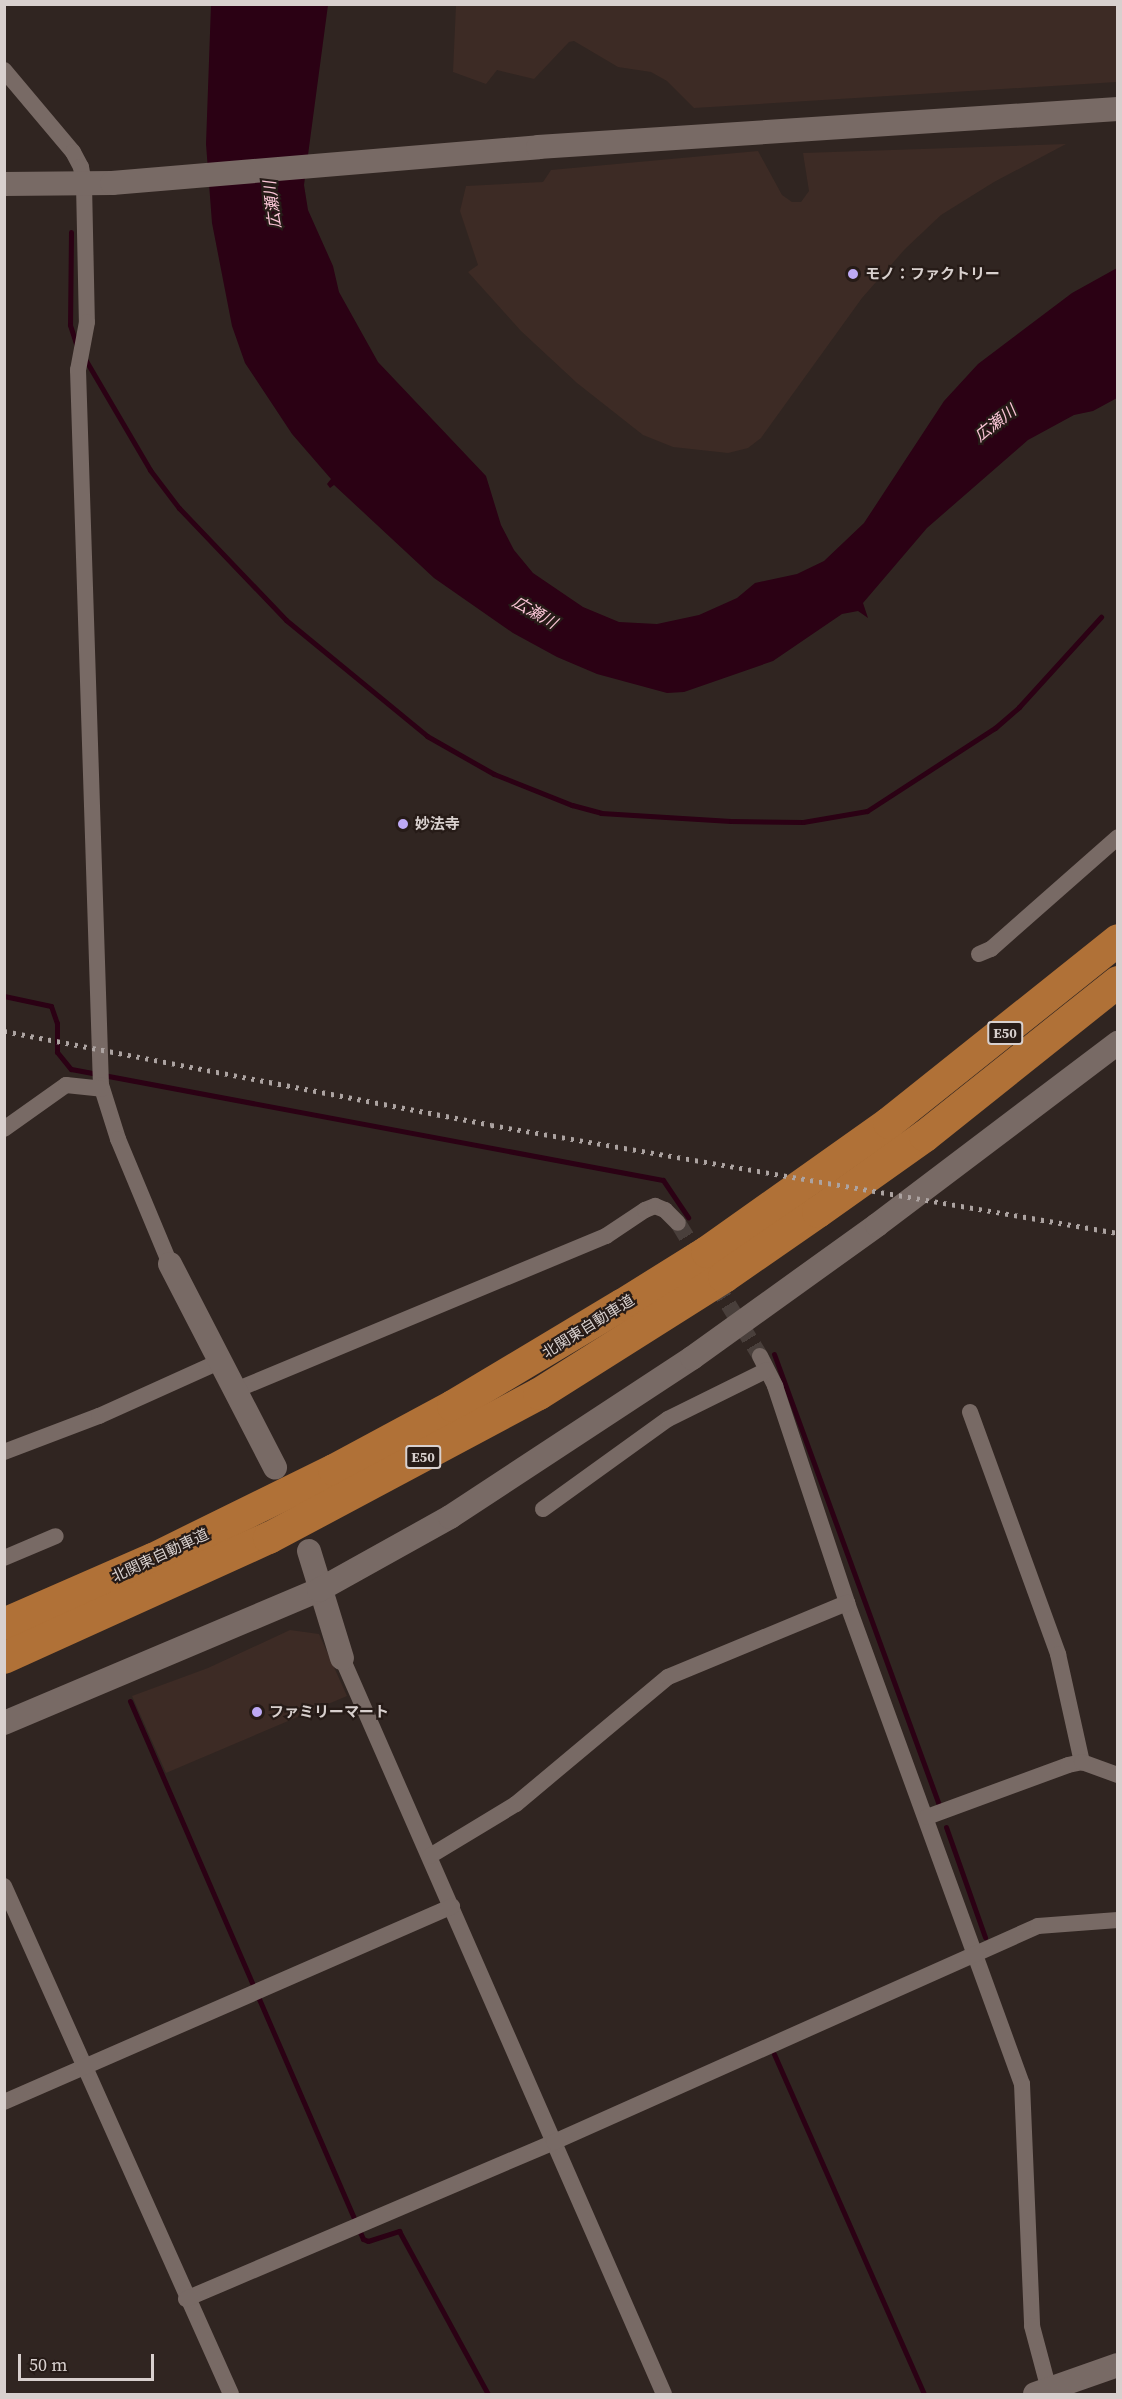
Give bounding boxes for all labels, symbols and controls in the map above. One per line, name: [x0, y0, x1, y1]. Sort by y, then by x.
water label: 広瀬川: [260, 180, 284, 230]
place label: モノ：ファクトリー: [865, 265, 1000, 283]
marker: モノ：ファクトリー: [846, 267, 860, 281]
water label: 広瀬川: [970, 401, 1020, 445]
water label: 広瀬川: [509, 592, 561, 632]
place label: 妙法寺: [415, 815, 460, 833]
marker: 妙法寺: [396, 817, 410, 831]
road number: E50: [987, 1022, 1023, 1044]
street label: 北関東自動車道: [539, 1291, 637, 1361]
road number: E50: [405, 1446, 441, 1468]
street label: 北関東自動車道: [109, 1525, 211, 1585]
place label: ファミリーマート: [269, 1703, 389, 1721]
marker: ファミリーマート: [250, 1705, 264, 1719]
scale bar: [21, 2342, 158, 2380]
text: 50 m: [29, 2352, 67, 2377]

